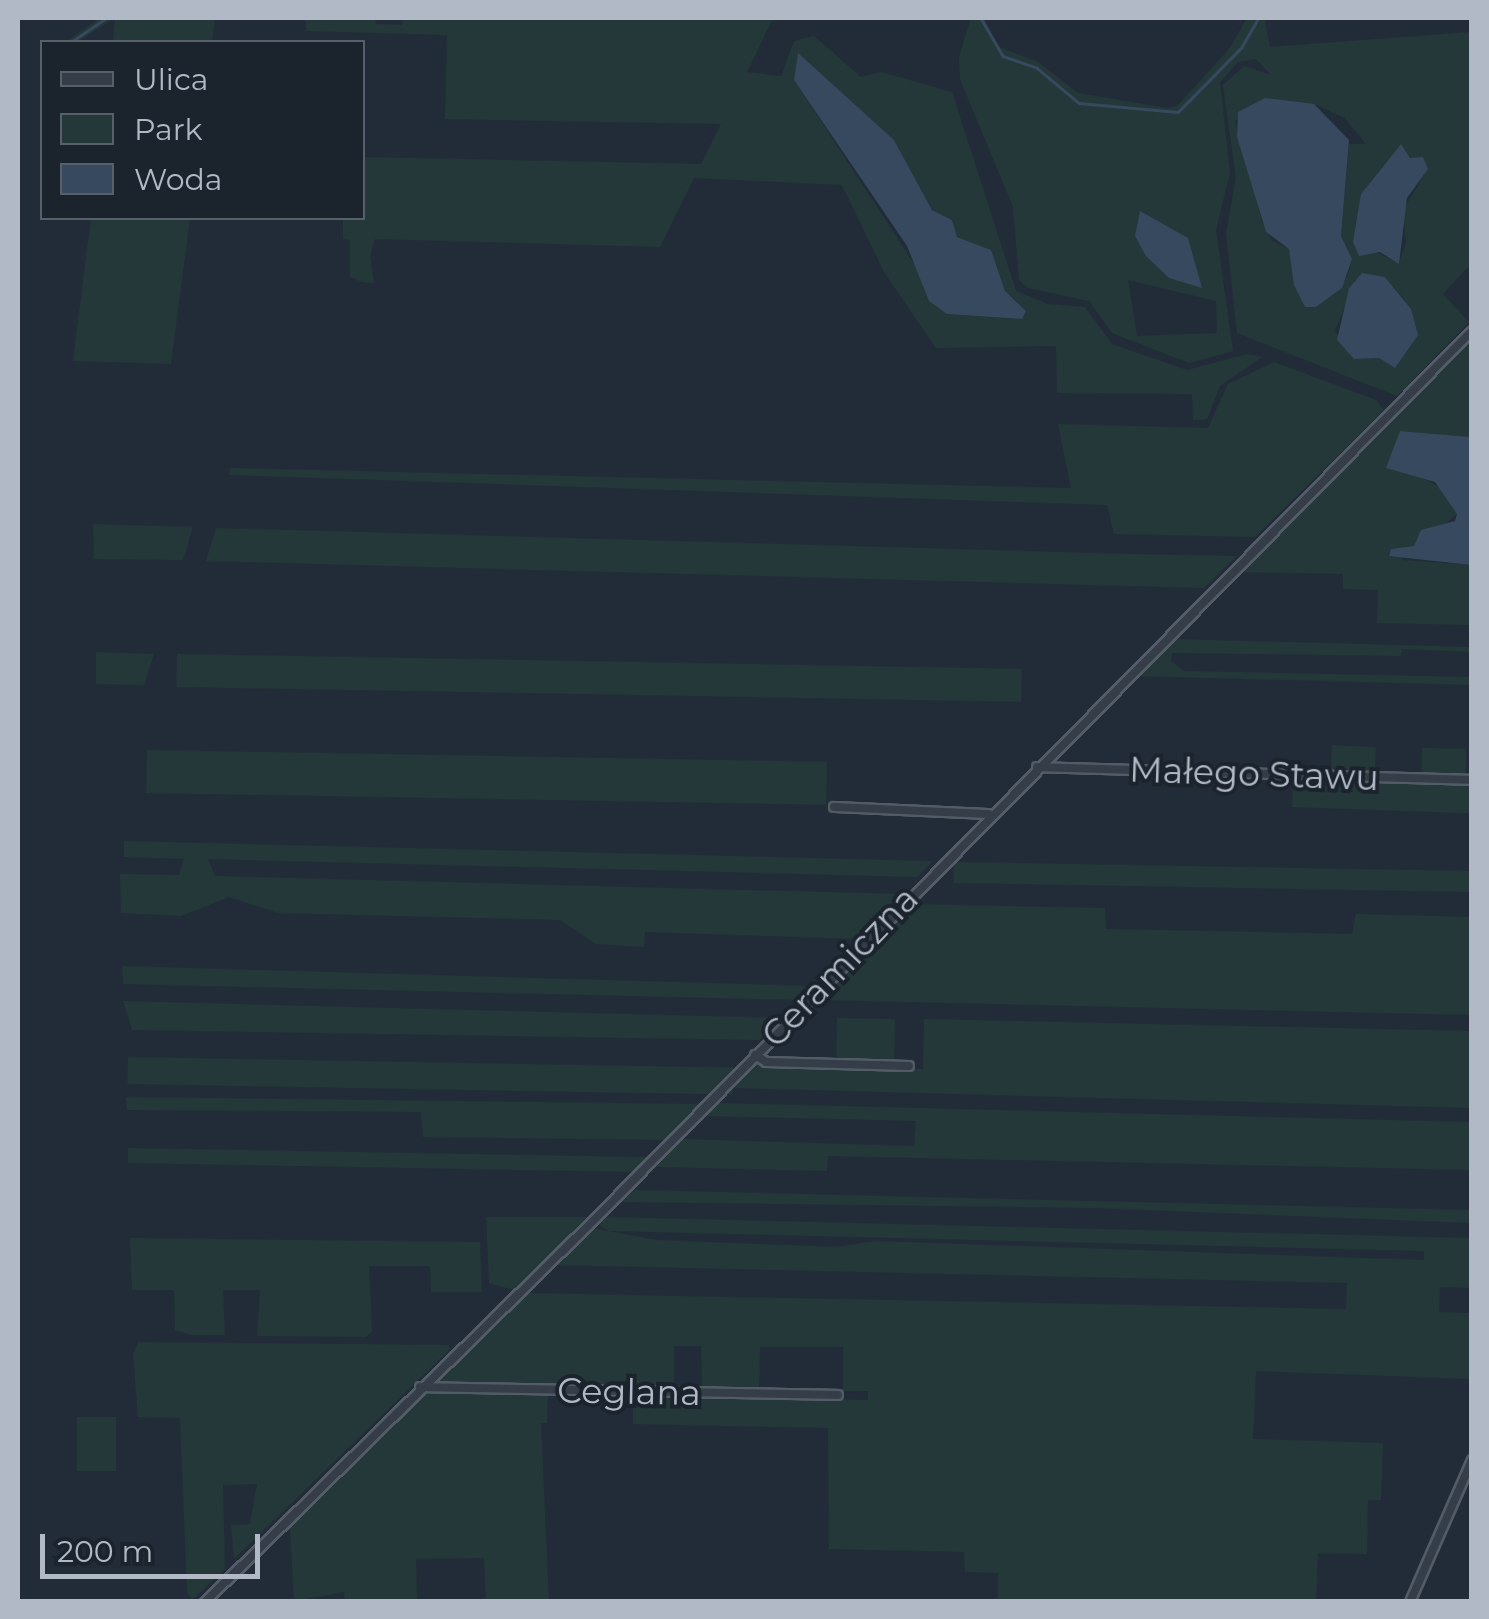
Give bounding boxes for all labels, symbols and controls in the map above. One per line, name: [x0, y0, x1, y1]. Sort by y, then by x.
legend: [40, 40, 365, 220]
text: Ulica: [134, 61, 209, 98]
text: Park: [134, 111, 203, 148]
text: Woda: [134, 161, 223, 198]
street label: Małego Stawu: [1128, 749, 1380, 799]
street label: Ceramiczna: [753, 878, 927, 1056]
street label: Ceglana: [557, 1370, 701, 1414]
scale bar: [45, 1514, 265, 1576]
text: 200 m: [57, 1533, 153, 1570]

